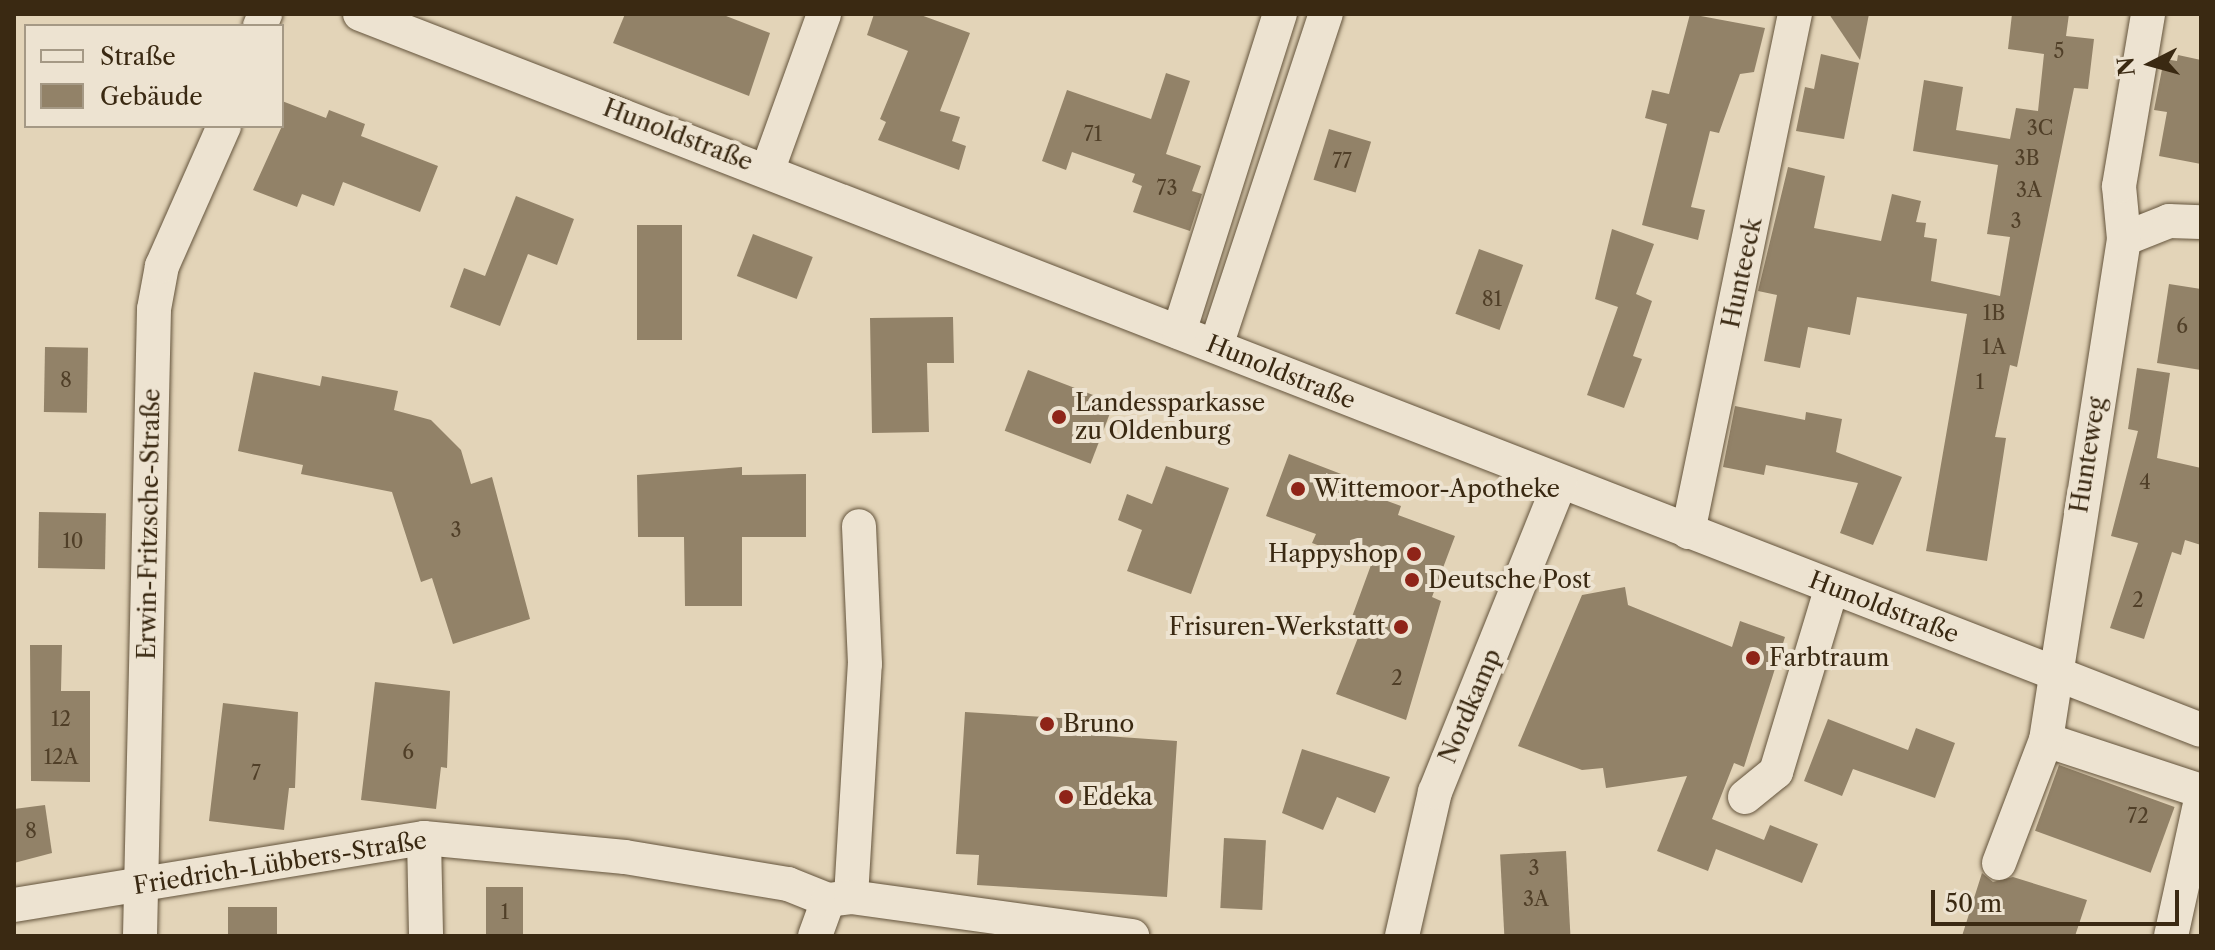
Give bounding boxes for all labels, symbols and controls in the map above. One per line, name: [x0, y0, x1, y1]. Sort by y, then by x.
legend: [24, 24, 284, 128]
north arrow: [2111, 24, 2191, 104]
house number: 5: [2054, 39, 2064, 63]
text: Straße: [100, 42, 176, 71]
text: N: [2112, 56, 2141, 77]
text: Gebäude: [100, 82, 203, 111]
street label: Hunoldstraße: [599, 93, 757, 177]
house number: 3C: [2027, 116, 2053, 140]
house number: 71: [1084, 122, 1102, 146]
house number: 3B: [2015, 146, 2039, 170]
house number: 77: [1332, 149, 1352, 173]
house number: 73: [1157, 176, 1177, 200]
house number: 3A: [2016, 178, 2042, 202]
house number: 3: [2010, 209, 2022, 233]
street label: Hunteeck: [1716, 215, 1768, 331]
house number: 81: [1482, 287, 1502, 311]
house number: 1B: [1983, 301, 2005, 325]
house number: 6: [2176, 314, 2188, 338]
street label: Hunoldstraße: [1202, 329, 1360, 415]
house number: 1A: [1982, 335, 2006, 359]
house number: 8: [60, 368, 72, 392]
house number: 1: [1976, 370, 1984, 394]
street label: Erwin-Fritzsche-Straße: [132, 388, 166, 660]
place label: Landessparkasse zu Oldenburg: [1075, 389, 1265, 445]
street label: Hunteweg: [2065, 395, 2111, 515]
marker: Landessparkasse zu Oldenburg: [1050, 408, 1068, 426]
house number: 4: [2139, 470, 2151, 494]
place label: Wittemoor-Apotheke: [1314, 475, 1560, 503]
marker: Wittemoor-Apotheke: [1289, 480, 1307, 498]
house number: 3: [450, 518, 462, 542]
house number: 10: [62, 529, 84, 553]
place label: Happyshop: [1268, 540, 1398, 568]
marker: Happyshop: [1405, 545, 1423, 563]
street label: Hunoldstraße: [1805, 565, 1963, 649]
place label: Deutsche Post: [1428, 566, 1591, 594]
marker: Deutsche Post: [1403, 571, 1421, 589]
house number: 2: [2132, 588, 2144, 612]
place label: Frisuren-Werkstatt: [1169, 613, 1385, 641]
marker: Frisuren-Werkstatt: [1392, 618, 1410, 636]
street label: Nordkamp: [1433, 644, 1507, 768]
place label: Farbtraum: [1769, 644, 1889, 672]
marker: Farbtraum: [1744, 649, 1762, 667]
house number: 2: [1391, 666, 1403, 690]
house number: 12: [51, 707, 71, 731]
place label: Bruno: [1063, 710, 1134, 738]
marker: Bruno: [1038, 715, 1056, 733]
house number: 6: [402, 740, 414, 764]
house number: 12A: [44, 745, 78, 769]
house number: 7: [251, 761, 261, 785]
place label: Edeka: [1082, 783, 1153, 811]
marker: Edeka: [1057, 788, 1075, 806]
house number: 72: [2127, 804, 2149, 828]
house number: 8: [25, 819, 37, 843]
street label: Friedrich-Lübbers-Straße: [131, 826, 429, 900]
house number: 3: [1528, 856, 1540, 880]
scale bar: [1935, 874, 2183, 924]
house number: 3A: [1523, 887, 1549, 911]
text: 50 m: [1945, 889, 2002, 918]
house number: 1: [501, 900, 509, 924]

